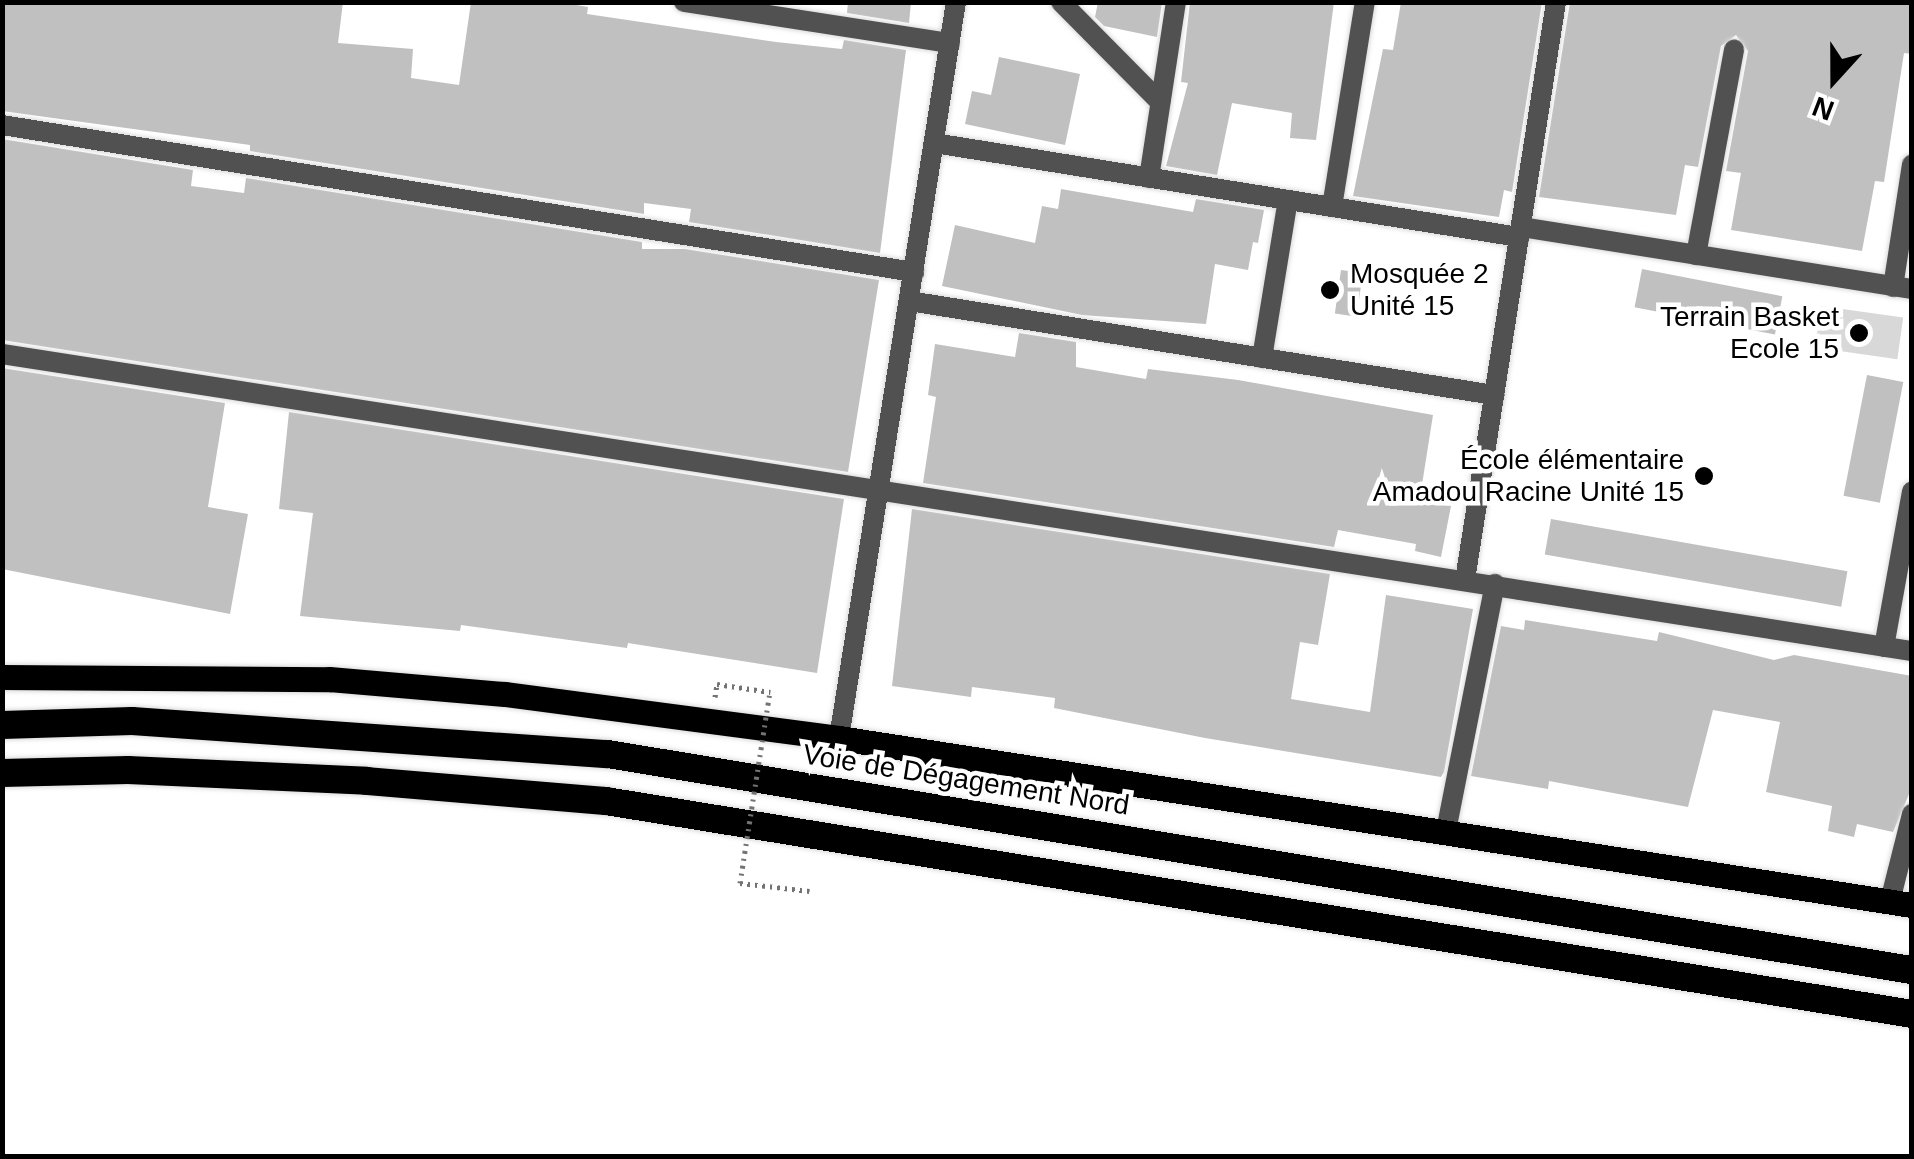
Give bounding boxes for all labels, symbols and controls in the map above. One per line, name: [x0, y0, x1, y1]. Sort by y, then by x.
north arrow: [1784, 30, 1884, 130]
text: N: [1808, 90, 1838, 127]
place label: Mosquée 2 Unité 15: [1350, 257, 1489, 323]
marker: Mosquée 2 Unité 15: [1319, 279, 1341, 301]
place label: Terrain Basket Ecole 15: [1660, 300, 1839, 366]
marker: Terrain Basket Ecole 15: [1848, 322, 1870, 344]
place label: École élémentaire Amadou Racine Unité 15: [1373, 443, 1684, 509]
marker: École élémentaire Amadou Racine Unité 15: [1693, 465, 1715, 487]
street label: Voie de Dégagement Nord: [800, 738, 1132, 822]

